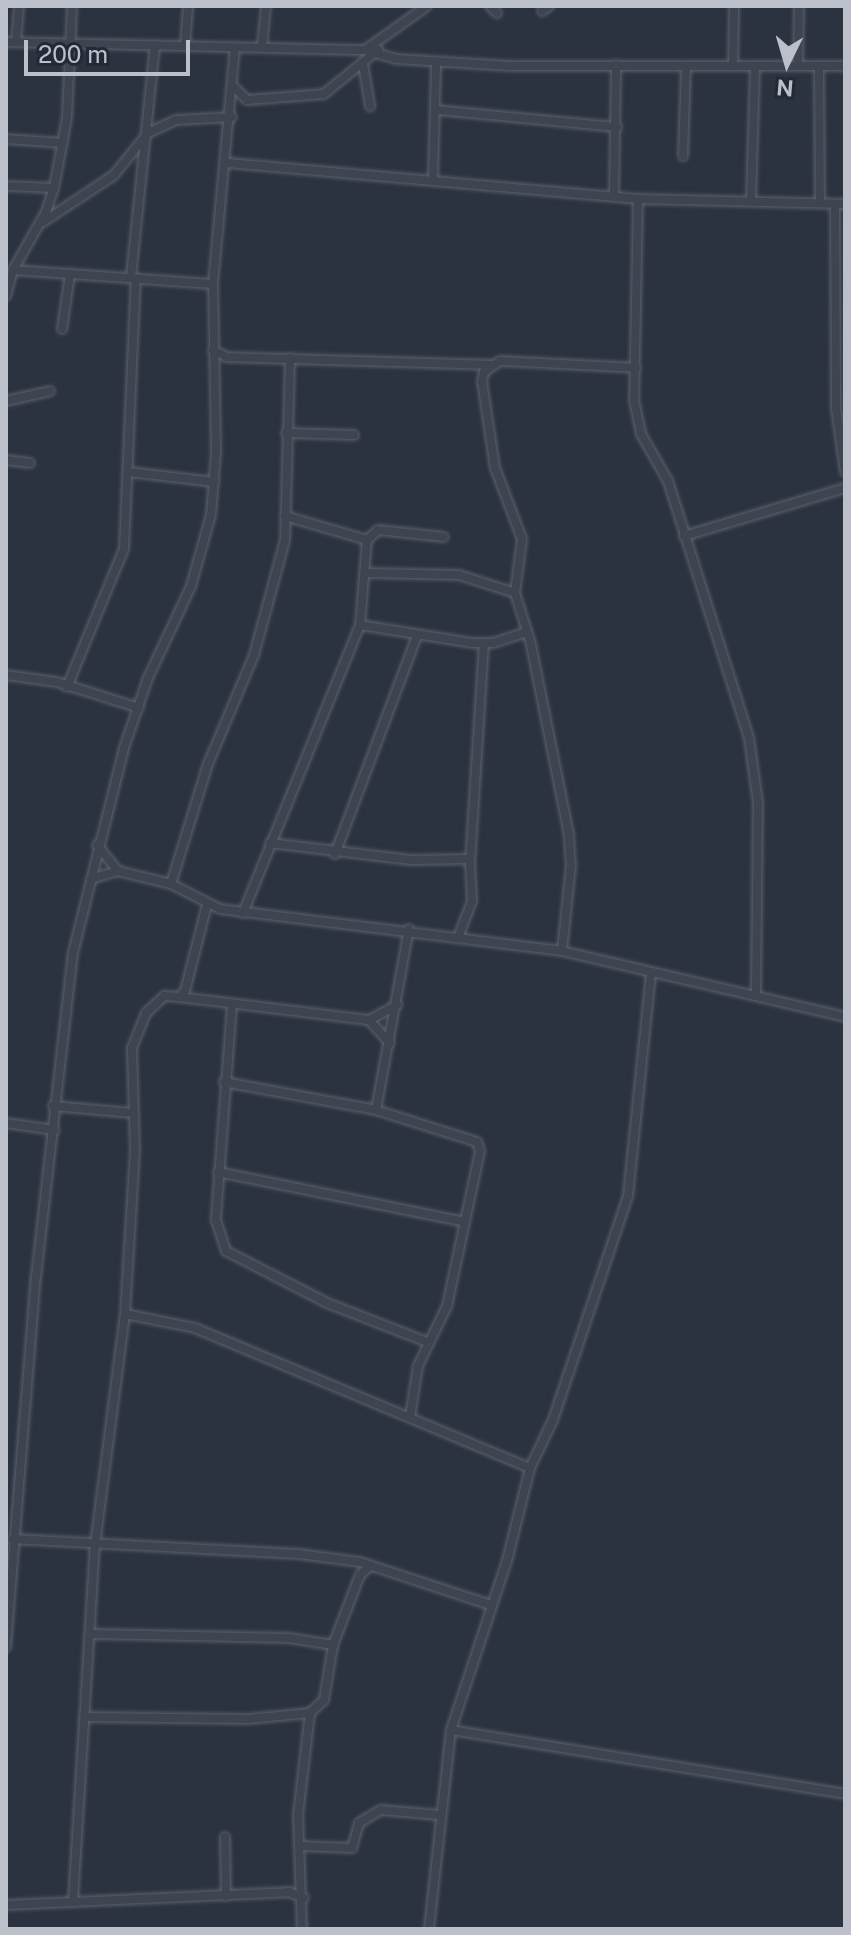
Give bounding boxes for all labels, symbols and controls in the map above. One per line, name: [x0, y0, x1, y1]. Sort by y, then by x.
scale bar: [28, 24, 194, 74]
north arrow: [747, 24, 827, 104]
text: 200 m: [38, 40, 108, 68]
text: N: [775, 74, 795, 102]

